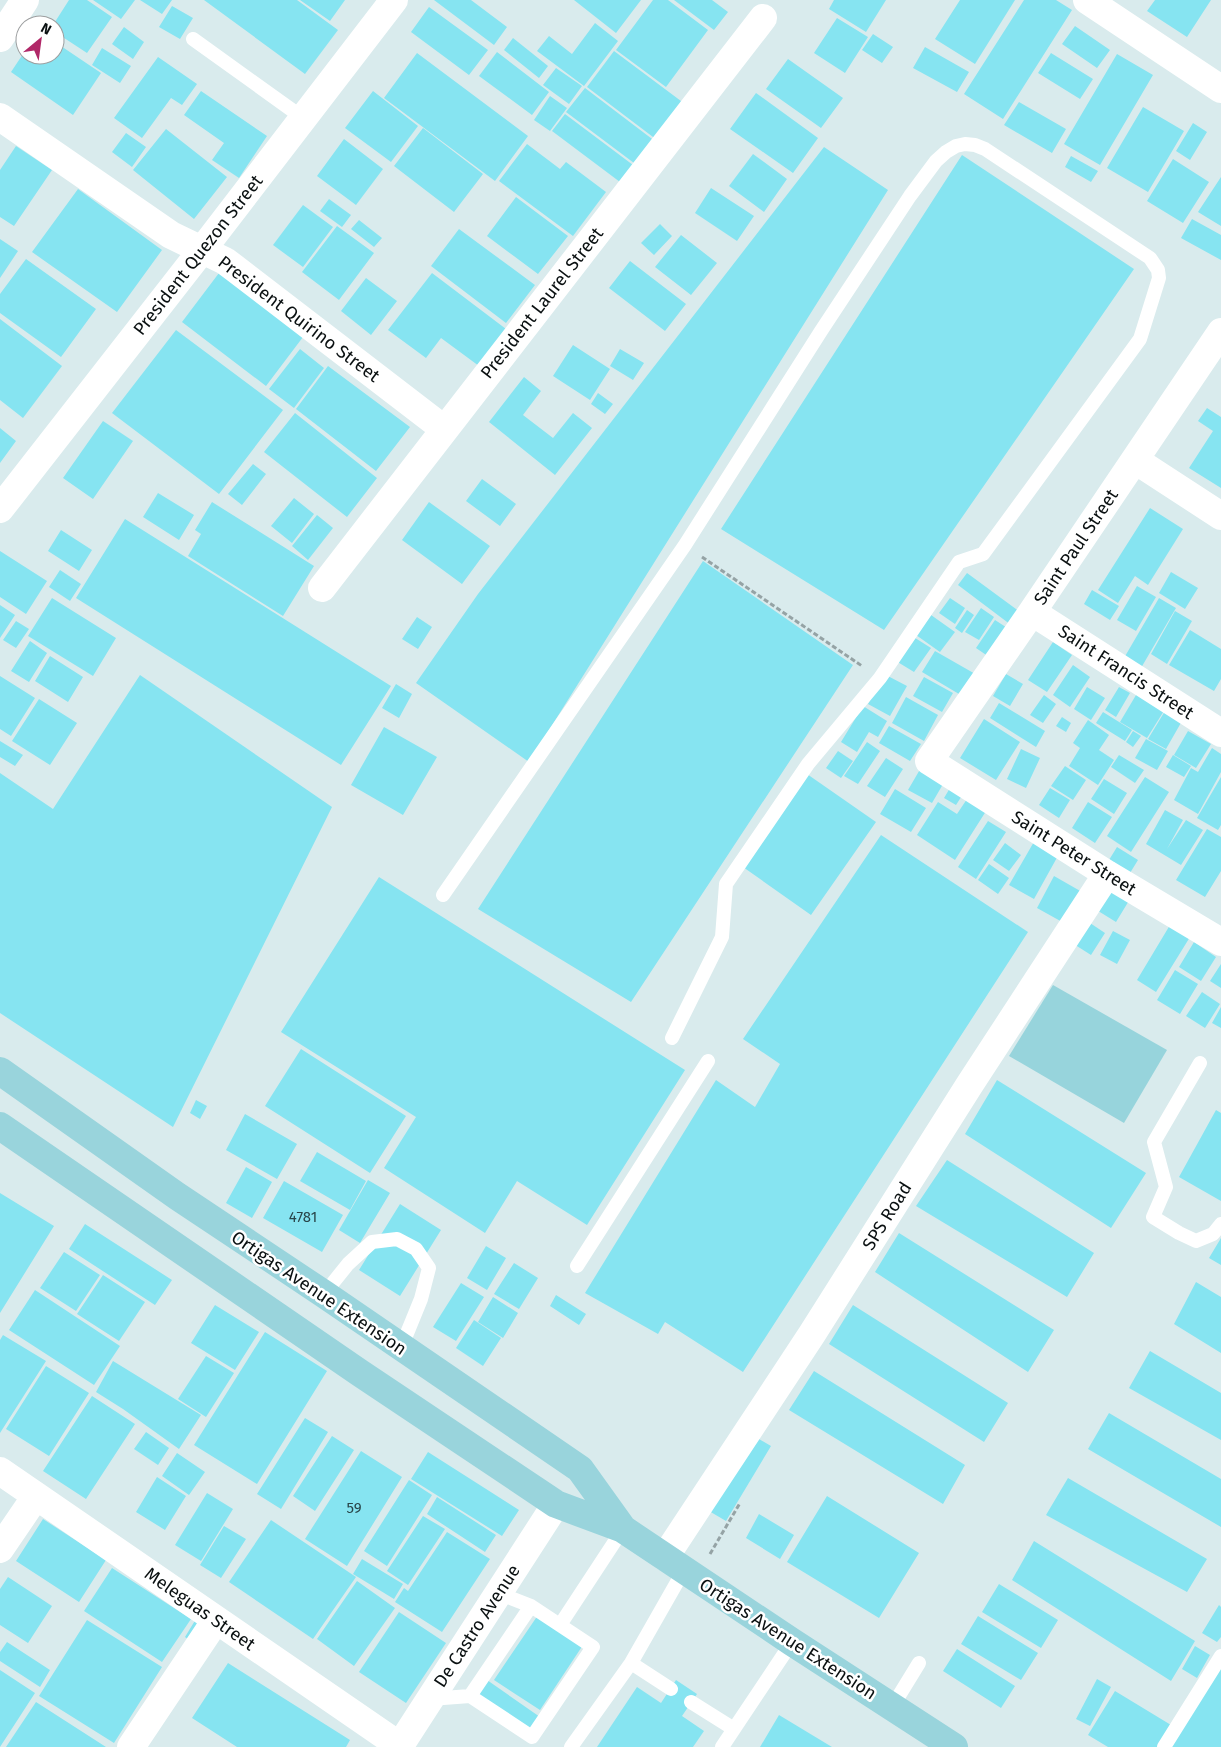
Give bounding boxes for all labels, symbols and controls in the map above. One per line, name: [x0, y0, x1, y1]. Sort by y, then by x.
north arrow: [15, 15, 65, 65]
text: N: [38, 19, 54, 39]
street label: President Quezon Street: [129, 170, 268, 339]
street label: President Laurel Street: [476, 222, 608, 383]
street label: President Quirino Street: [214, 251, 385, 387]
street label: Saint Paul Street: [1029, 484, 1123, 609]
street label: Saint Francis Street: [1054, 620, 1198, 724]
street label: Saint Peter Street: [1008, 806, 1141, 900]
street label: SPS Road: [858, 1178, 916, 1254]
house number: 4781: [289, 1208, 317, 1226]
street label: Ortigas Avenue Extension: [227, 1226, 411, 1360]
house number: 59: [346, 1499, 362, 1517]
street label: De Castro Avenue: [429, 1560, 525, 1692]
street label: Meleguas Street: [140, 1563, 260, 1656]
street label: Ortigas Avenue Extension: [695, 1573, 881, 1705]

